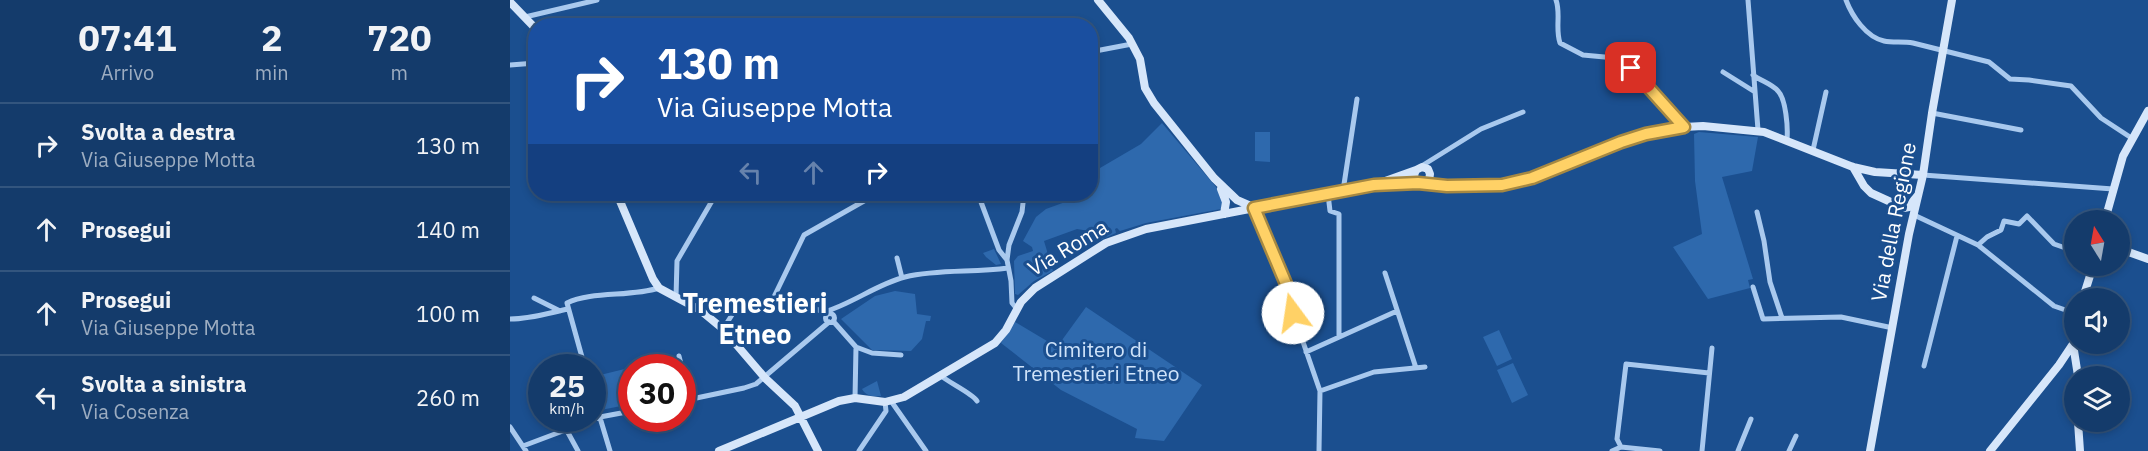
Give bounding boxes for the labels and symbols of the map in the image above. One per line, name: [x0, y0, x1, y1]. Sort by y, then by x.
pin: [1605, 42, 1656, 93]
street label: Via della Regione: [1864, 140, 1922, 304]
north arrow: [2064, 210, 2130, 276]
street label: Via Roma: [1022, 212, 1113, 282]
position arrow: [1261, 281, 1325, 345]
district label: Tremestieri Etneo: [682, 285, 828, 351]
park label: Cimitero di Tremestieri Etneo: [1012, 335, 1180, 387]
speed limit sign: 30: [618, 354, 696, 432]

